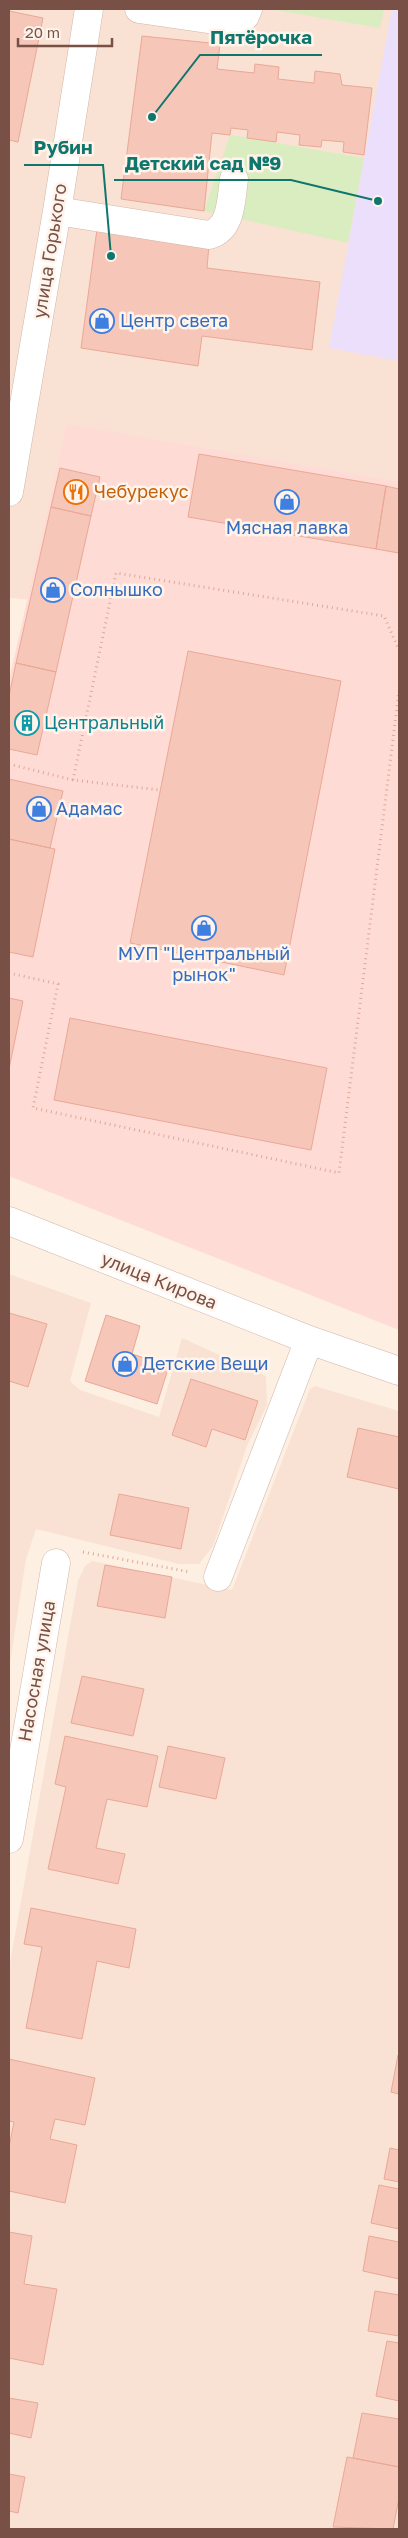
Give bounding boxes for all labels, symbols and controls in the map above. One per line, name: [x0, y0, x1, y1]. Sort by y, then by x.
scale bar: [18, 15, 111, 47]
callout: Пятёрочка: [200, 21, 322, 55]
text: 20 m: [25, 23, 60, 41]
text: Пятёрочка: [210, 25, 312, 48]
callout: Рубин: [24, 131, 103, 165]
text: Рубин: [33, 135, 93, 158]
callout: Детский сад №9: [114, 146, 291, 180]
text: Детский сад №9: [125, 151, 281, 174]
street label: улица Горького: [27, 182, 71, 320]
shop icon: Центр света: [89, 308, 115, 334]
place label: Центр света: [120, 309, 228, 331]
restaurant icon: Чебурекус: [63, 479, 89, 505]
place label: Чебурекус: [94, 480, 189, 502]
shop icon: Мясная лавка: [274, 489, 300, 515]
place label: Мясная лавка: [226, 516, 348, 538]
shop icon: Солнышко: [40, 577, 66, 603]
place label: Солнышко: [70, 578, 163, 600]
building icon: Центральный: [14, 710, 40, 736]
place label: Центральный: [44, 711, 164, 733]
shop icon: Адамас: [26, 796, 52, 822]
place label: Адамас: [56, 797, 123, 819]
shop icon: МУП "Центральный рынок": [191, 915, 217, 941]
place label: МУП "Центральный рынок": [118, 942, 290, 985]
street label: улица Кирова: [98, 1247, 221, 1313]
shop icon: Детские Вещи: [112, 1351, 138, 1377]
place label: Детские Вещи: [142, 1352, 269, 1374]
street label: Насосная улица: [13, 1599, 59, 1743]

